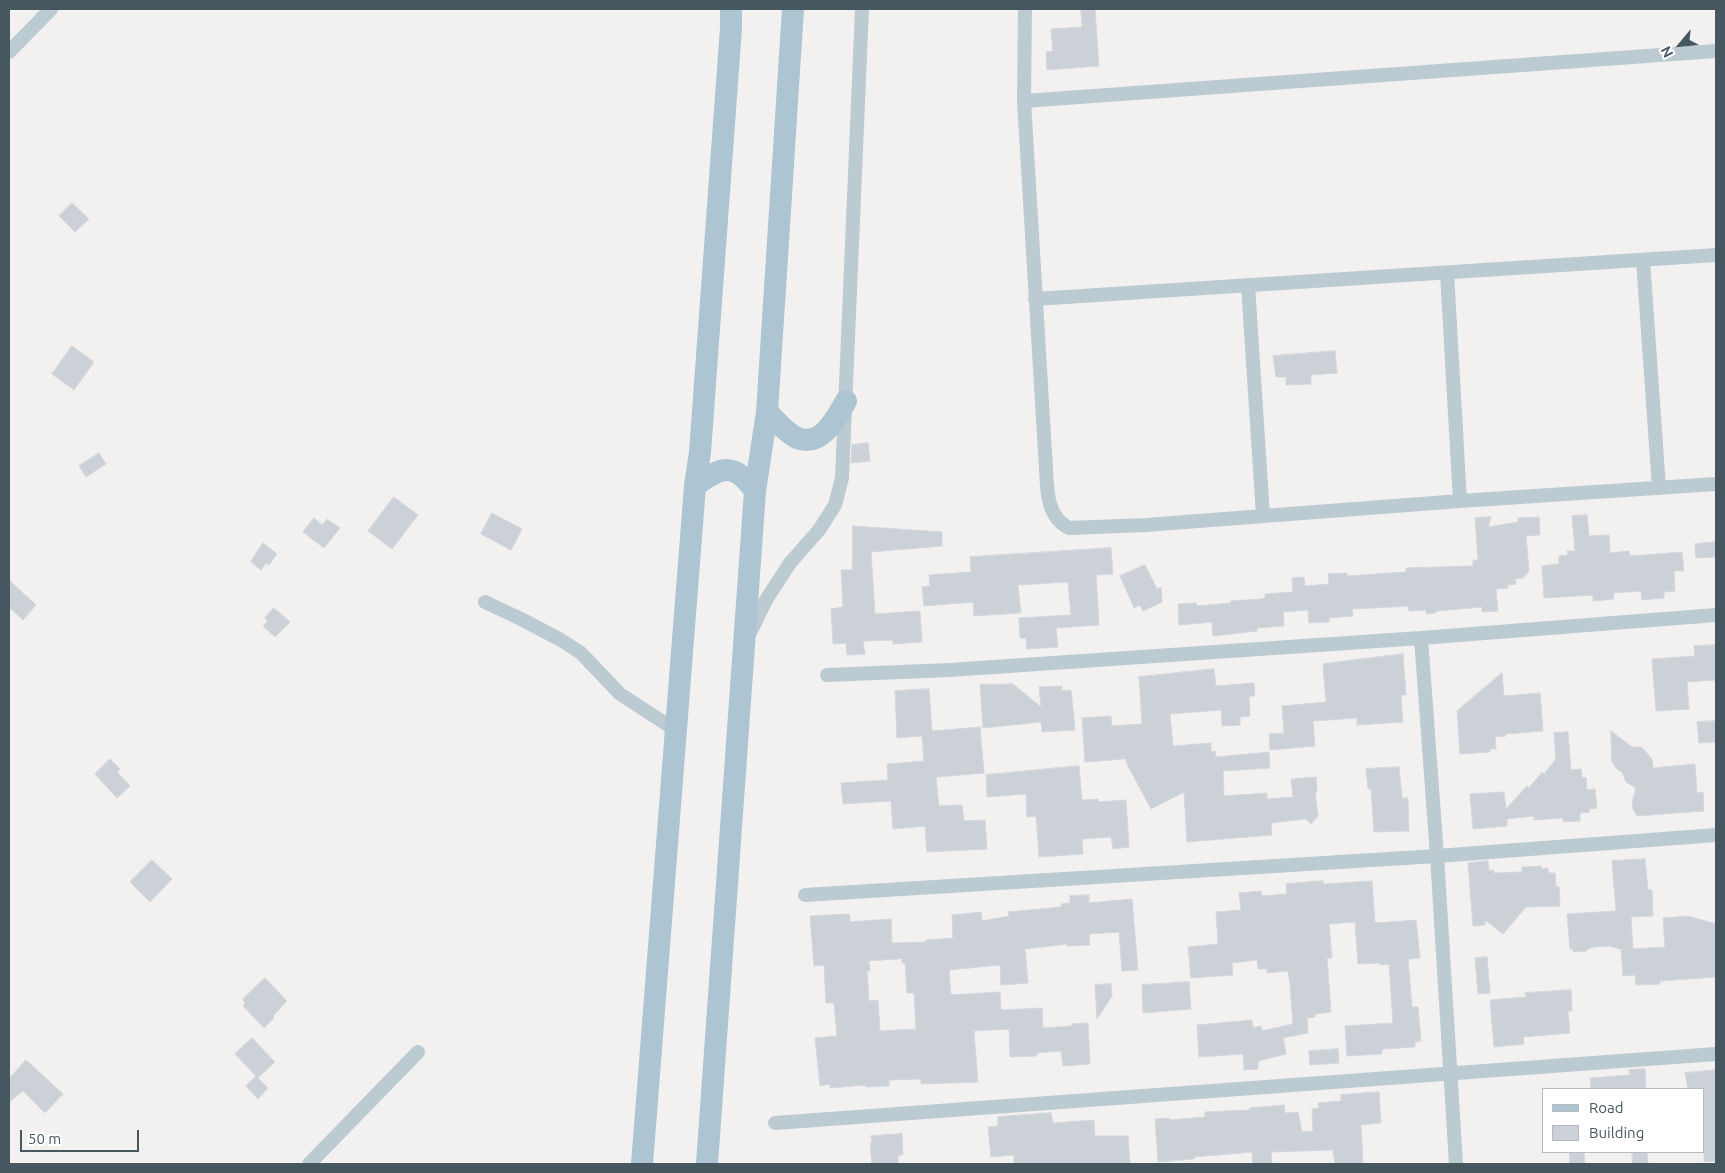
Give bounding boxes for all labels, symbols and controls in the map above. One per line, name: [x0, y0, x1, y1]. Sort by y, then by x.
north arrow: [1655, 20, 1705, 70]
text: N: [1657, 44, 1676, 60]
legend: [1542, 1088, 1705, 1153]
text: Road: [1589, 1099, 1624, 1116]
scale bar: [22, 1120, 141, 1152]
text: Building: [1589, 1124, 1644, 1141]
text: 50 m: [28, 1130, 61, 1147]

